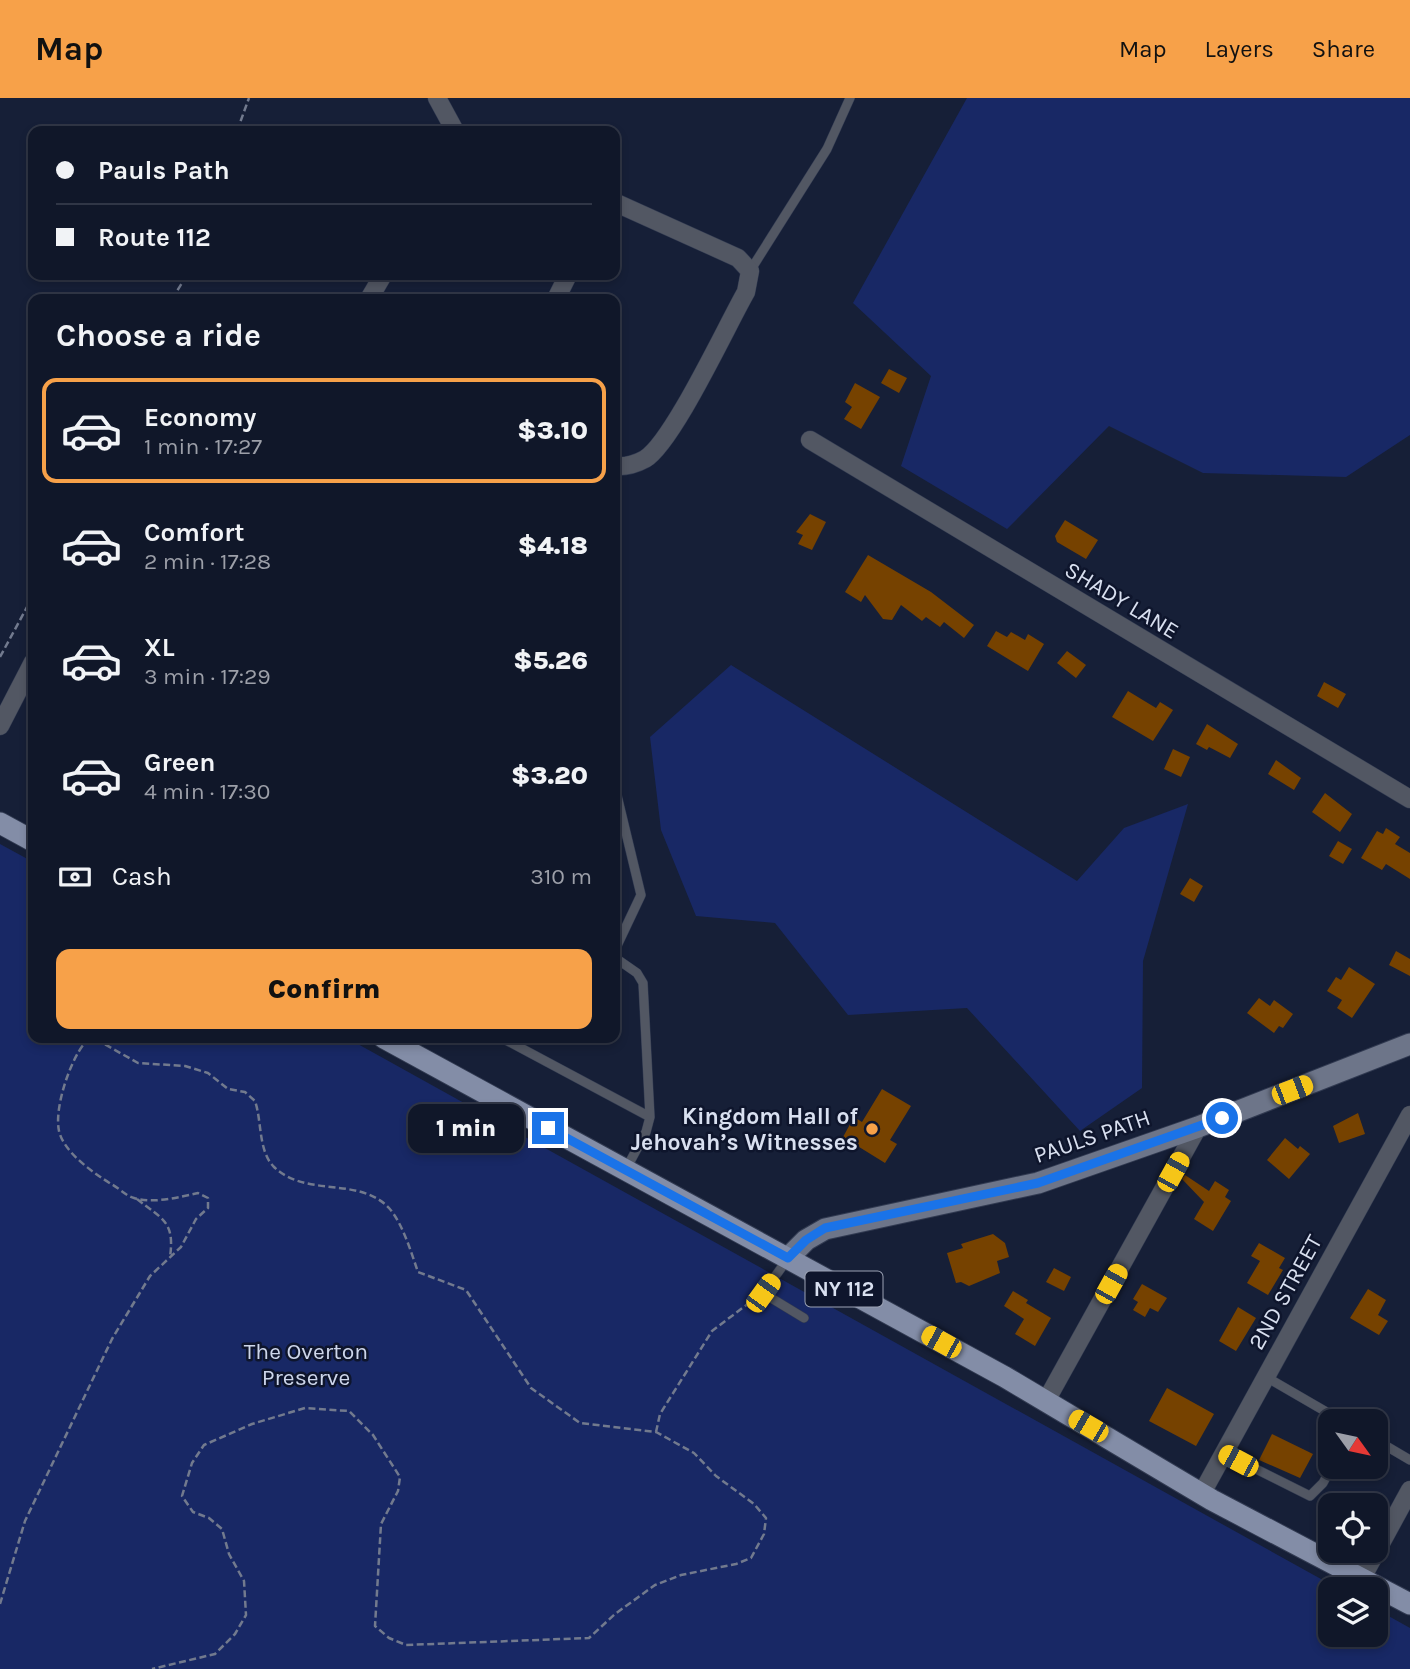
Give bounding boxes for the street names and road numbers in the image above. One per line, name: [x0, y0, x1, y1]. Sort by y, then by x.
street label: SHADY LANE: [1060, 556, 1183, 645]
street label: PAULS PATH: [1030, 1104, 1154, 1169]
street label: 2ND STREET: [1243, 1230, 1328, 1354]
road number: NY 112: [806, 1272, 882, 1306]

